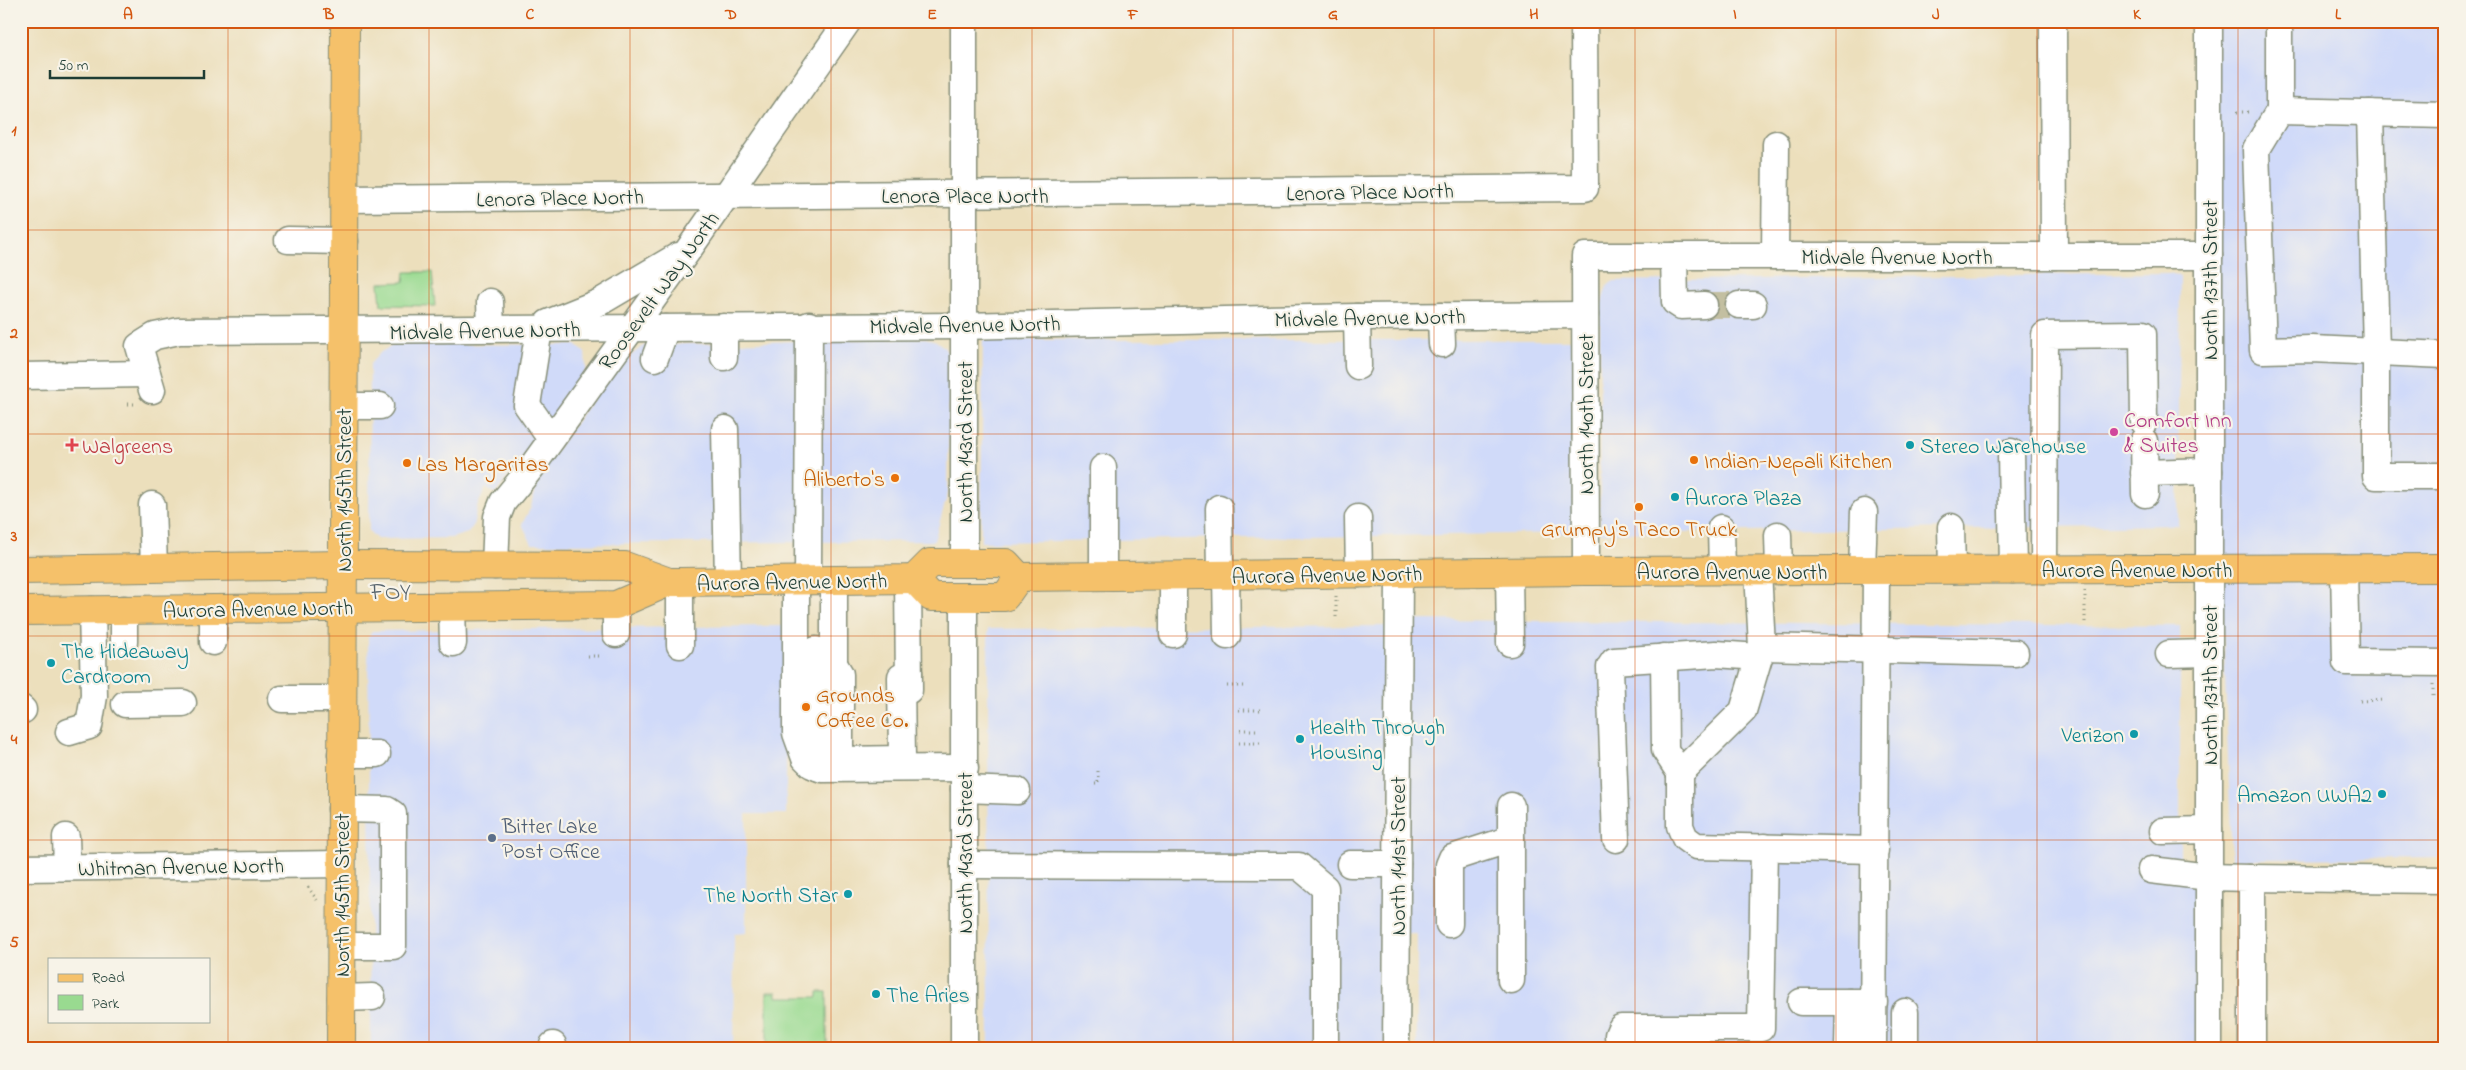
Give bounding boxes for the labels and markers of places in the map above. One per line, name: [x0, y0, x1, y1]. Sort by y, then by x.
place label: Comfort Inn & Suites: [2124, 406, 2232, 463]
marker: Comfort Inn & Suites: [2108, 426, 2120, 438]
place label: Walgreens: [82, 432, 173, 465]
place label: Stereo Warehouse: [1920, 432, 2086, 464]
marker: Walgreens: [66, 439, 78, 451]
marker: Stereo Warehouse: [1904, 439, 1916, 451]
place label: Indian-Nepali Kitchen: [1704, 447, 1892, 479]
place label: Las Margaritas: [417, 450, 549, 483]
marker: Indian-Nepali Kitchen: [1688, 454, 1700, 466]
marker: Las Margaritas: [401, 457, 413, 469]
place label: Aliberto's: [803, 465, 885, 497]
marker: Aliberto's: [889, 472, 901, 484]
place label: Aurora Plaza: [1685, 484, 1802, 516]
marker: Aurora Plaza: [1669, 491, 1681, 503]
marker: Grumpy's Taco Truck: [1633, 501, 1645, 513]
place label: Grumpy's Taco Truck: [1541, 515, 1737, 548]
place label: The Hideaway Cardroom: [61, 637, 189, 694]
marker: The Hideaway Cardroom: [45, 657, 57, 669]
place label: Grounds Coffee Co.: [816, 681, 909, 738]
marker: Grounds Coffee Co.: [800, 701, 812, 713]
place label: Health Through Housing: [1310, 713, 1445, 771]
place label: Verizon: [2061, 721, 2124, 753]
marker: Verizon: [2128, 728, 2140, 740]
marker: Health Through Housing: [1294, 733, 1306, 745]
place label: Amazon UWA2: [2237, 781, 2372, 813]
marker: Amazon UWA2: [2376, 788, 2388, 800]
place label: Bitter Lake Post Office: [501, 812, 600, 869]
marker: Bitter Lake Post Office: [486, 832, 498, 844]
place label: The North Star: [703, 881, 838, 913]
marker: The North Star: [842, 888, 854, 900]
place label: The Aries: [886, 981, 970, 1013]
marker: The Aries: [870, 988, 882, 1000]

